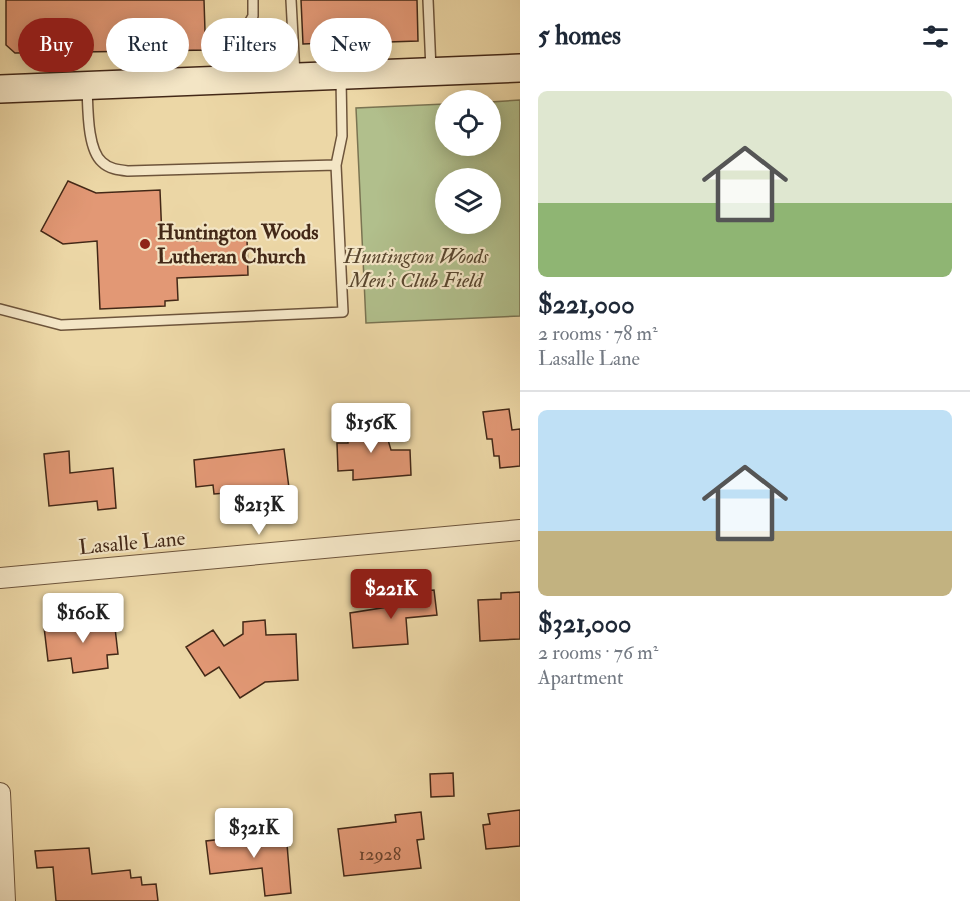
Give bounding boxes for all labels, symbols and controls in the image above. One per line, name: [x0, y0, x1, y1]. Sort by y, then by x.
chip: Buy: [18, 18, 94, 72]
chip: Rent: [106, 18, 189, 72]
chip: Filters: [201, 18, 298, 72]
chip: New: [310, 18, 392, 72]
text: 5 homes: [538, 20, 621, 52]
icon: filters: [919, 20, 952, 53]
map controls: [435, 90, 501, 234]
button: locate: [435, 90, 501, 156]
icon: home: [691, 130, 799, 238]
button: layers: [435, 168, 501, 234]
place label: Huntington Woods Lutheran Church: [157, 219, 319, 270]
marker: Huntington Woods Lutheran Church: [138, 237, 152, 251]
park label: Huntington Woods Men's Club Field: [343, 243, 490, 294]
text: $221,000: [538, 289, 635, 321]
text: 2 rooms · 78 m²: [538, 321, 658, 346]
text: Lasalle Lane: [538, 346, 640, 371]
pin: $156K: [329, 403, 413, 454]
text: $156K: [345, 410, 397, 435]
icon: home: [691, 449, 799, 557]
pin: $213K: [217, 485, 301, 536]
text: $213K: [234, 492, 284, 517]
street label: Lasalle Lane: [78, 525, 187, 561]
pin: $221K: [349, 569, 433, 620]
text: $221K: [365, 576, 417, 601]
pin: $160K: [41, 593, 125, 644]
text: $160K: [57, 600, 109, 625]
text: $321,000: [538, 608, 631, 640]
text: 2 rooms · 76 m²: [538, 640, 658, 665]
text: Apartment: [538, 665, 623, 690]
pin: $321K: [212, 808, 296, 859]
text: $321K: [229, 815, 279, 840]
house number: 12928: [359, 843, 401, 866]

